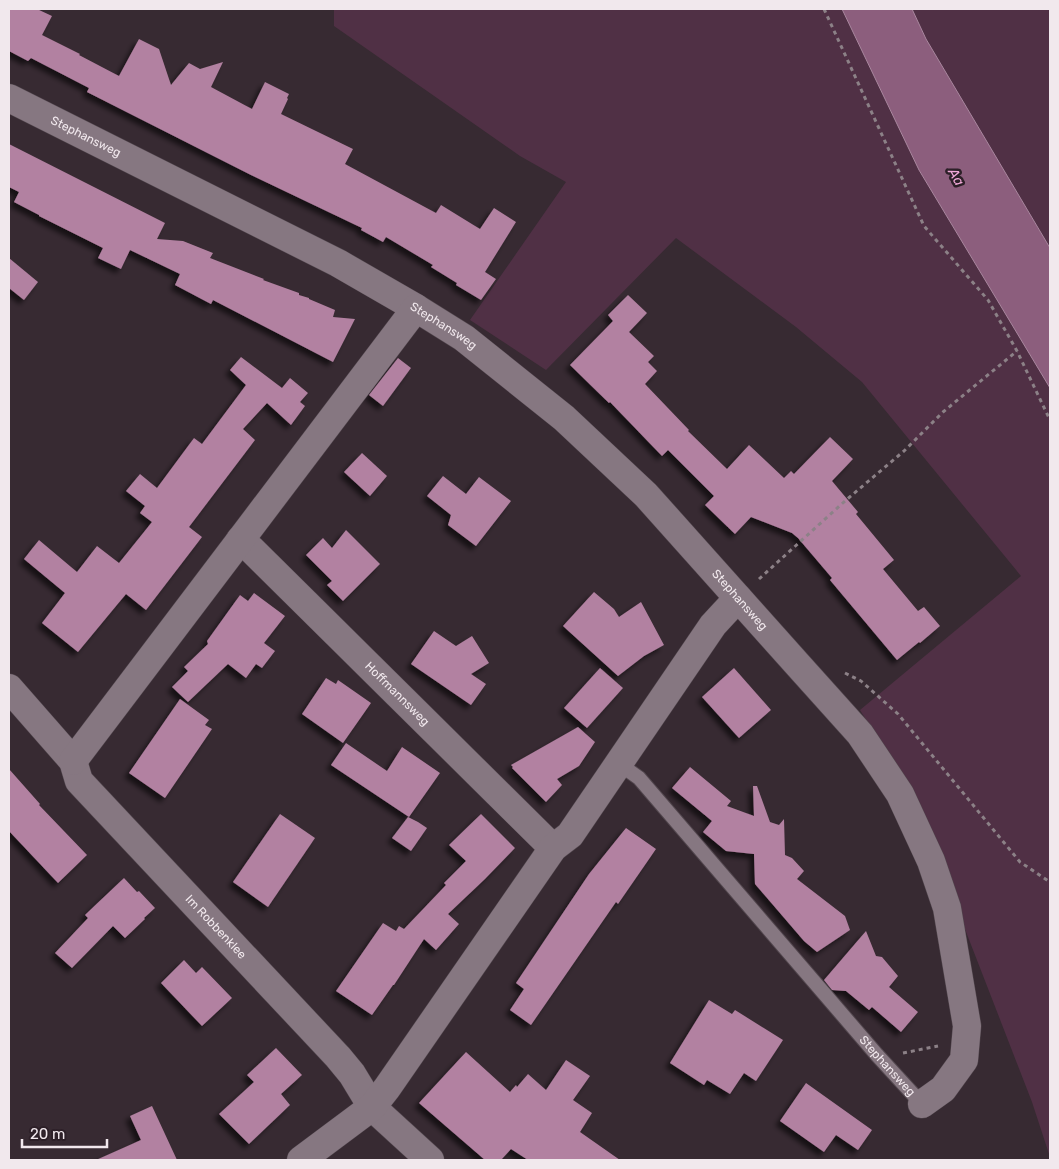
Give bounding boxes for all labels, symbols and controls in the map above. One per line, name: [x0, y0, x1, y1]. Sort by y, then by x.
street label: Stephansweg: [48, 113, 123, 160]
water label: Aa: [944, 164, 968, 189]
street label: Stephansweg: [408, 299, 480, 353]
street label: Stephansweg: [709, 567, 771, 633]
street label: Hoffmannsweg: [362, 659, 432, 729]
street label: Im Robbenklee: [183, 892, 249, 962]
street label: Stephansweg: [856, 1033, 918, 1099]
scale bar: [22, 1116, 108, 1148]
text: 20 m: [30, 1125, 65, 1143]

